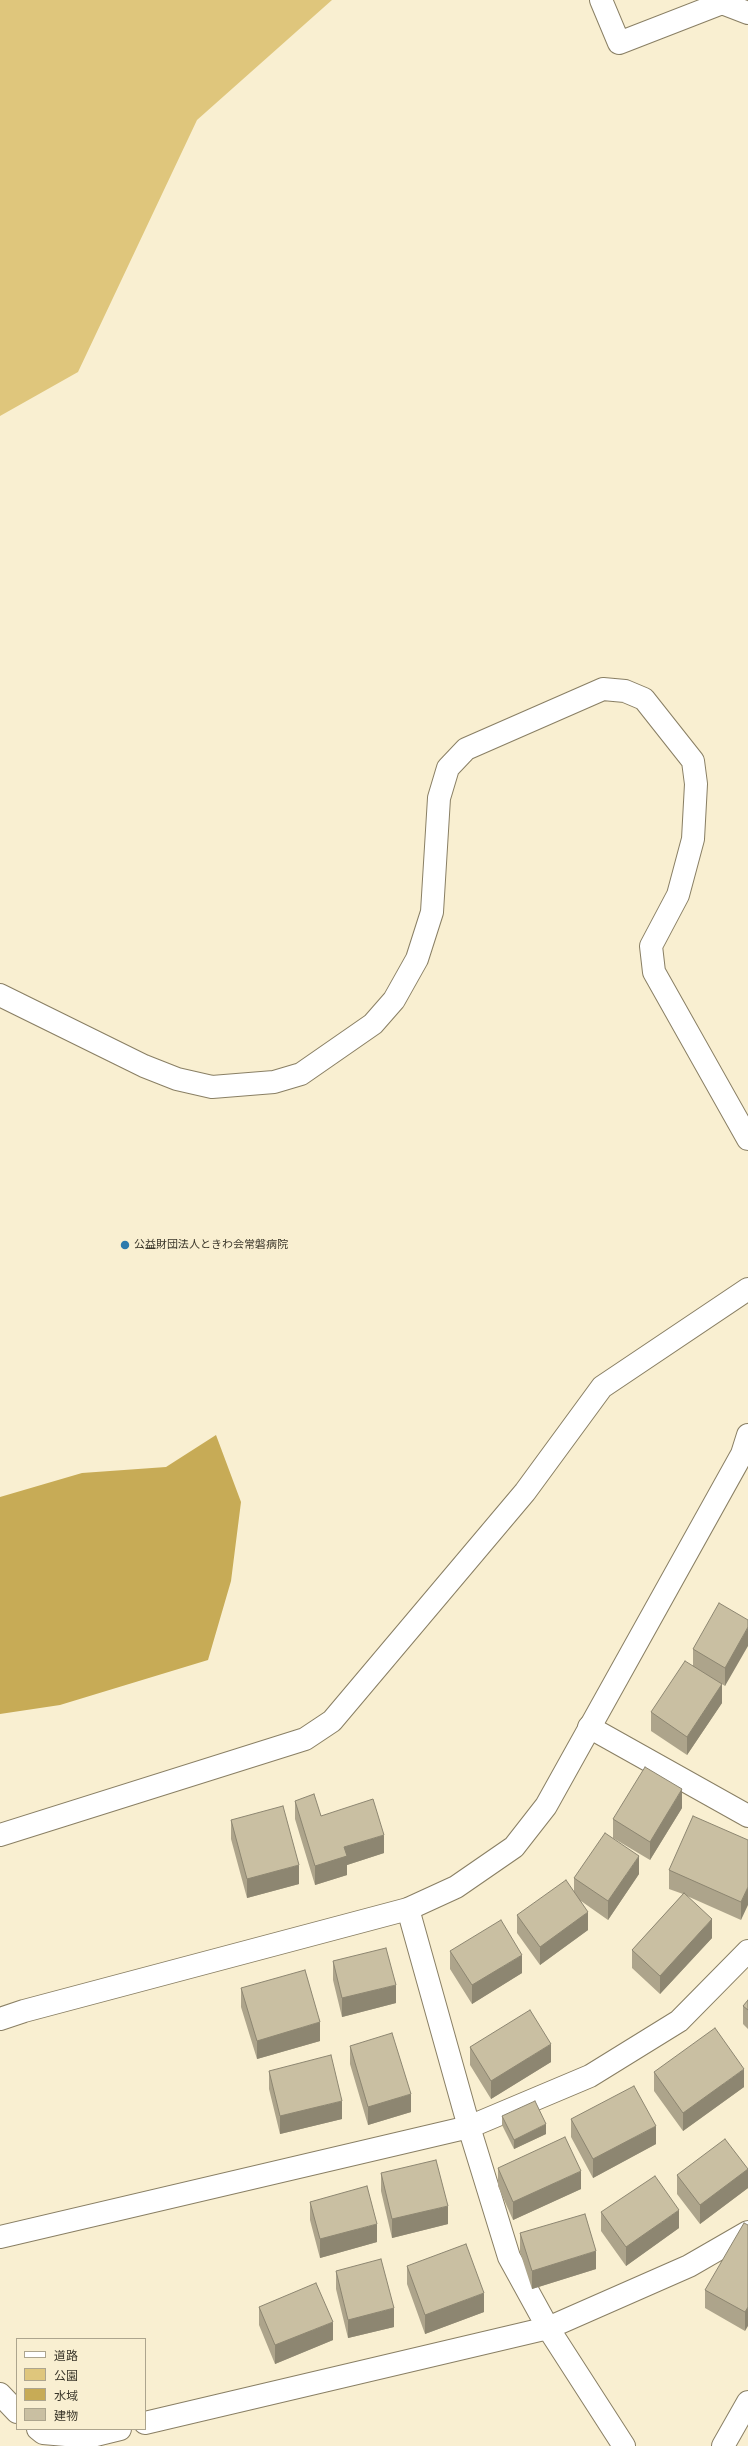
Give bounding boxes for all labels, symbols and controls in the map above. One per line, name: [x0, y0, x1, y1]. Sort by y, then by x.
place label: 公益財団法人ときわ会常磐病院: [134, 1238, 288, 1252]
marker: 公益財団法人ときわ会常磐病院: [119, 1239, 131, 1251]
legend: [16, 2338, 146, 2430]
text: 道路: [54, 2349, 78, 2363]
text: 公園: [54, 2369, 78, 2383]
text: 水域: [54, 2389, 78, 2403]
text: 建物: [54, 2409, 78, 2423]

